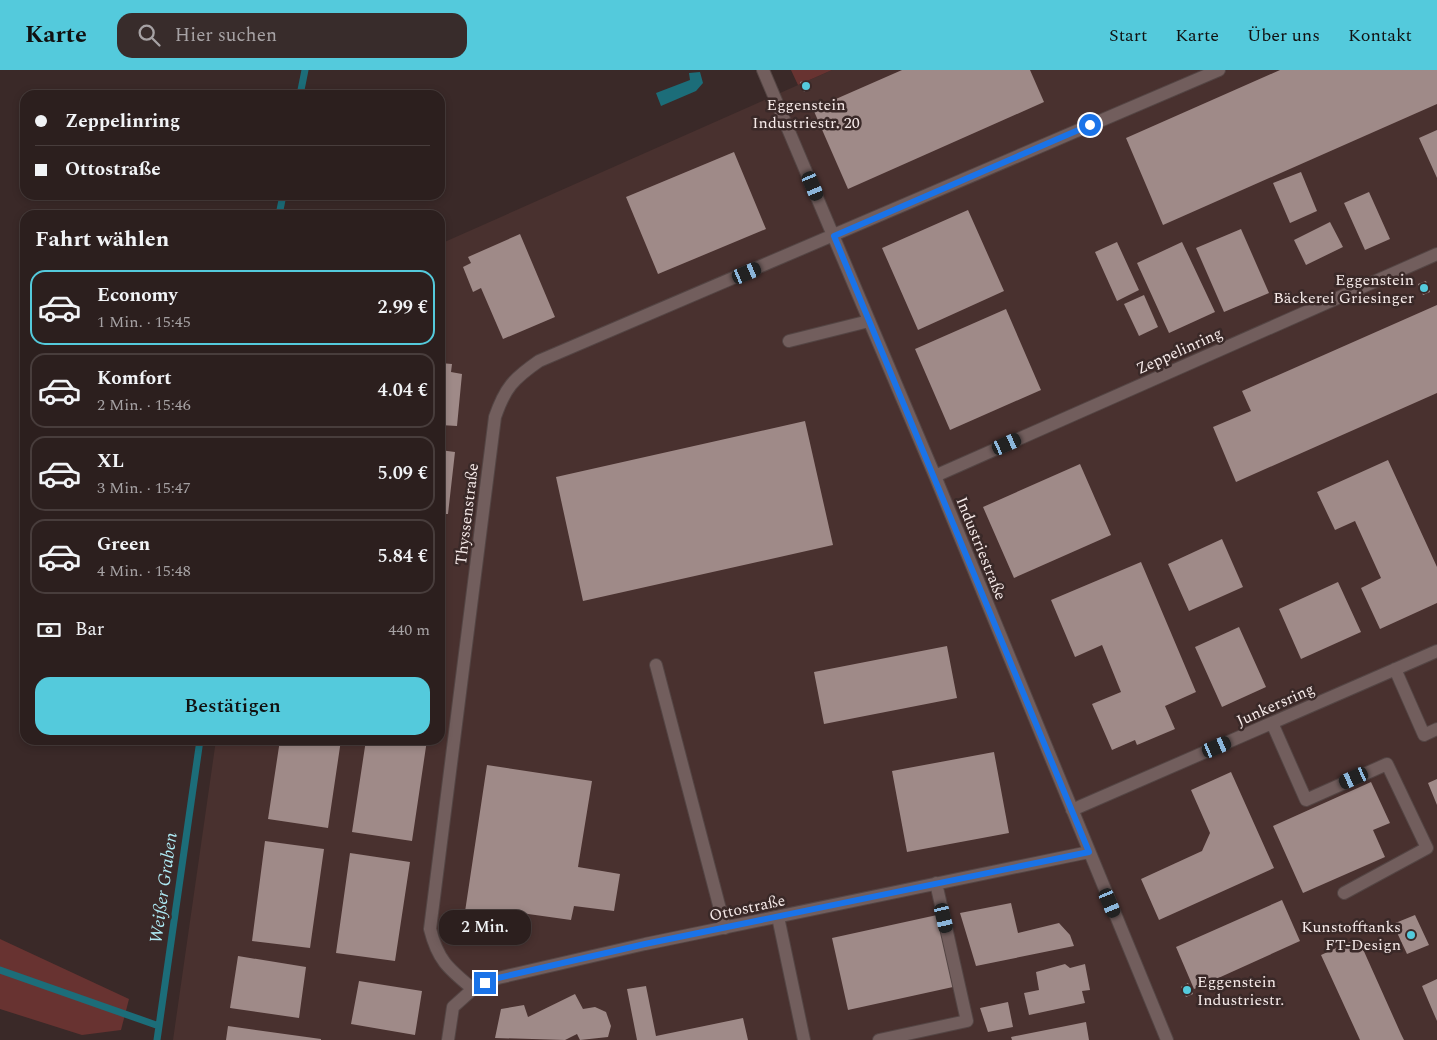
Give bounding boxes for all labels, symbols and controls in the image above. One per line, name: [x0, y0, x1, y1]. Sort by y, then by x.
search box: [117, 13, 467, 58]
text: Karte: [25, 17, 87, 53]
icon: search: [135, 21, 163, 49]
text: Hier suchen: [175, 21, 277, 50]
text: Start: [1109, 22, 1147, 49]
text: Karte: [1175, 22, 1219, 49]
text: Über uns: [1247, 22, 1320, 49]
text: Kontakt: [1348, 22, 1412, 49]
marker: Eggenstein Industriestr. 20: [800, 80, 812, 92]
place label: Eggenstein Industriestr. 20: [752, 93, 860, 135]
text: Zeppelinring: [65, 107, 180, 136]
route start: [1079, 114, 1101, 136]
text: Ottostraße: [65, 155, 161, 184]
car: [800, 169, 825, 203]
text: Fahrt wählen: [35, 223, 169, 256]
car: [730, 260, 763, 286]
place label: Eggenstein Bäckerei Griesinger: [1273, 268, 1414, 310]
text: Economy: [97, 281, 178, 310]
marker: Eggenstein Bäckerei Griesinger: [1418, 282, 1430, 294]
icon: car: [37, 285, 82, 330]
text: 2.99 €: [378, 293, 428, 322]
text: 1 Min. · 15:45: [97, 310, 191, 334]
street label: Zeppelinring: [1132, 321, 1226, 381]
text: Komfort: [97, 364, 172, 393]
icon: car: [37, 368, 82, 413]
text: 4.04 €: [378, 376, 428, 405]
text: 2 Min. · 15:46: [97, 393, 191, 417]
car: [990, 431, 1023, 457]
text: XL: [97, 447, 124, 476]
icon: car: [37, 451, 82, 496]
text: 5.09 €: [378, 459, 428, 488]
street label: Thyssenstraße: [449, 462, 485, 567]
text: 3 Min. · 15:47: [97, 476, 191, 500]
street label: Industriestraße: [949, 493, 1013, 604]
text: Green: [97, 530, 150, 559]
icon: car: [37, 534, 82, 579]
text: 5.84 €: [378, 542, 428, 571]
text: 4 Min. · 15:48: [97, 559, 191, 583]
text: Bar: [75, 615, 104, 644]
icon: cash: [35, 616, 63, 644]
text: 440 m: [388, 618, 430, 642]
button: Bestätigen: [35, 677, 430, 735]
street label: Junkersring: [1232, 677, 1318, 733]
car: [1200, 734, 1233, 760]
car: [1337, 765, 1370, 791]
water label: Weißer Graben: [142, 830, 185, 945]
car: [1097, 886, 1122, 920]
street label: Ottostraße: [707, 888, 787, 928]
car: [933, 902, 954, 934]
callout: 2 Min.: [439, 910, 531, 946]
text: 2 Min.: [461, 915, 509, 939]
place label: Kunstofftanks FT-Design: [1301, 915, 1401, 957]
marker: Kunstofftanks FT-Design: [1405, 929, 1417, 941]
place label: Eggenstein Industriestr.: [1197, 970, 1284, 1012]
route end: [474, 972, 496, 994]
marker: Eggenstein Industriestr.: [1181, 984, 1193, 996]

